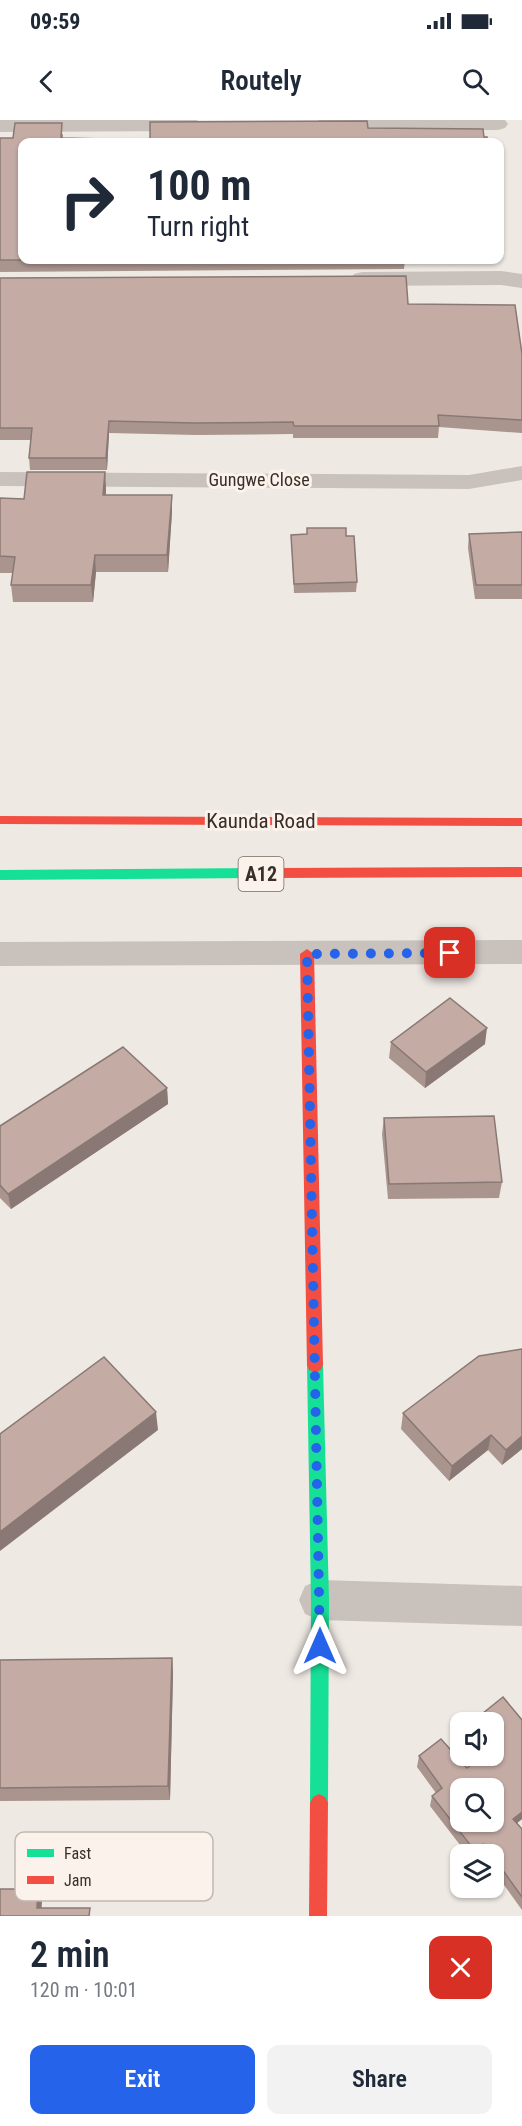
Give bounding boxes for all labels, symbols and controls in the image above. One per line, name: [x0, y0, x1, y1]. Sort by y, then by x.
text: 09:59: [30, 9, 81, 34]
icon: back: [30, 65, 63, 98]
text: Routely: [220, 65, 302, 97]
icon: search: [459, 65, 492, 98]
text: 100 m: [147, 161, 252, 210]
icon: right: [48, 162, 126, 240]
text: Turn right: [147, 211, 249, 243]
street label: Gungwe Close: [208, 469, 310, 490]
street label: Kaunda Road: [206, 809, 316, 833]
road number: A12: [238, 857, 284, 891]
pin: [424, 927, 475, 978]
icon: arrive: [433, 936, 466, 969]
position arrow: [288, 1614, 352, 1678]
map controls: [450, 1712, 504, 1898]
button: sound: [450, 1712, 504, 1766]
button: search: [450, 1778, 504, 1832]
legend: [15, 1832, 213, 1901]
text: Fast: [64, 1844, 91, 1863]
button: layers: [450, 1844, 504, 1898]
text: Jam: [64, 1871, 91, 1890]
text: 2 min: [30, 1934, 110, 1976]
button: close: [429, 1936, 492, 1999]
text: 120 m · 10:01: [30, 1978, 137, 2002]
button: Exit: [30, 2045, 255, 2114]
button: Share: [267, 2045, 492, 2114]

